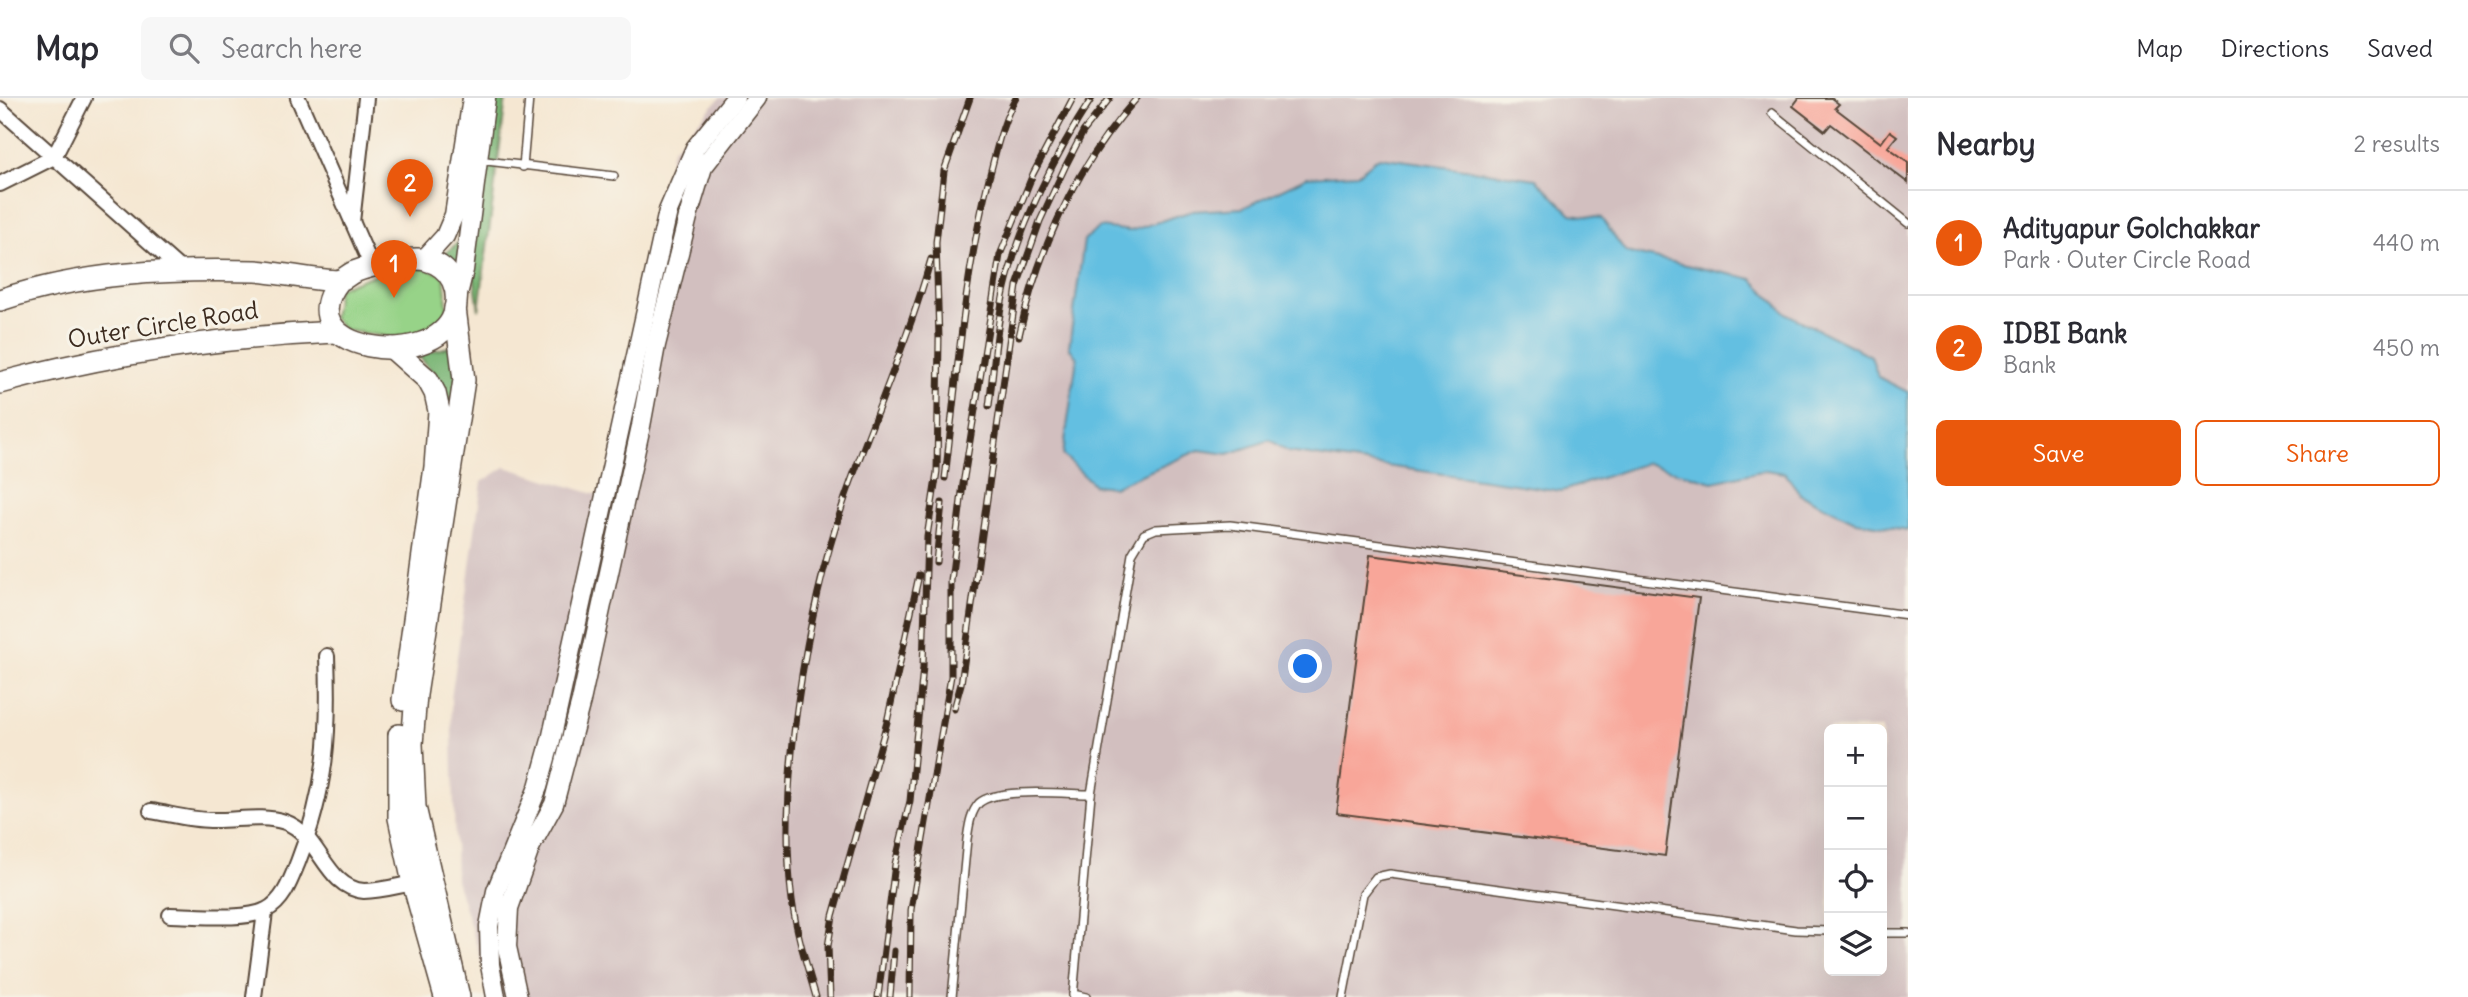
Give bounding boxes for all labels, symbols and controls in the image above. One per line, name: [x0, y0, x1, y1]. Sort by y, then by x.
search box: [141, 17, 631, 80]
text: Map: [35, 27, 99, 69]
icon: search: [165, 29, 203, 67]
text: Search here: [221, 32, 362, 65]
text: Map: [2136, 33, 2183, 63]
text: Directions: [2221, 33, 2329, 63]
text: Saved: [2367, 33, 2433, 63]
text: Nearby: [1936, 125, 2036, 163]
text: 2 results: [2354, 129, 2440, 158]
pin: 2: [387, 159, 433, 217]
text: Adityapur Golchakkar: [2003, 212, 2260, 245]
text: 1: [1954, 228, 1964, 257]
text: 440 m: [2373, 228, 2440, 257]
pin: 1: [371, 240, 417, 298]
text: Park · Outer Circle Road: [2003, 245, 2251, 274]
street label: Outer Circle Road: [66, 294, 260, 354]
text: IDBI Bank: [2003, 317, 2127, 350]
text: 2: [1953, 333, 1965, 362]
text: 450 m: [2373, 333, 2440, 362]
text: Bank: [2003, 350, 2056, 379]
button: Save: [1936, 420, 2181, 486]
button: Share: [2195, 420, 2440, 486]
your location: [1288, 649, 1322, 683]
map controls: [1824, 724, 1887, 976]
button: +: [1824, 724, 1887, 787]
button: −: [1824, 787, 1887, 850]
button: locate: [1824, 850, 1887, 913]
button: layers: [1824, 913, 1887, 976]

